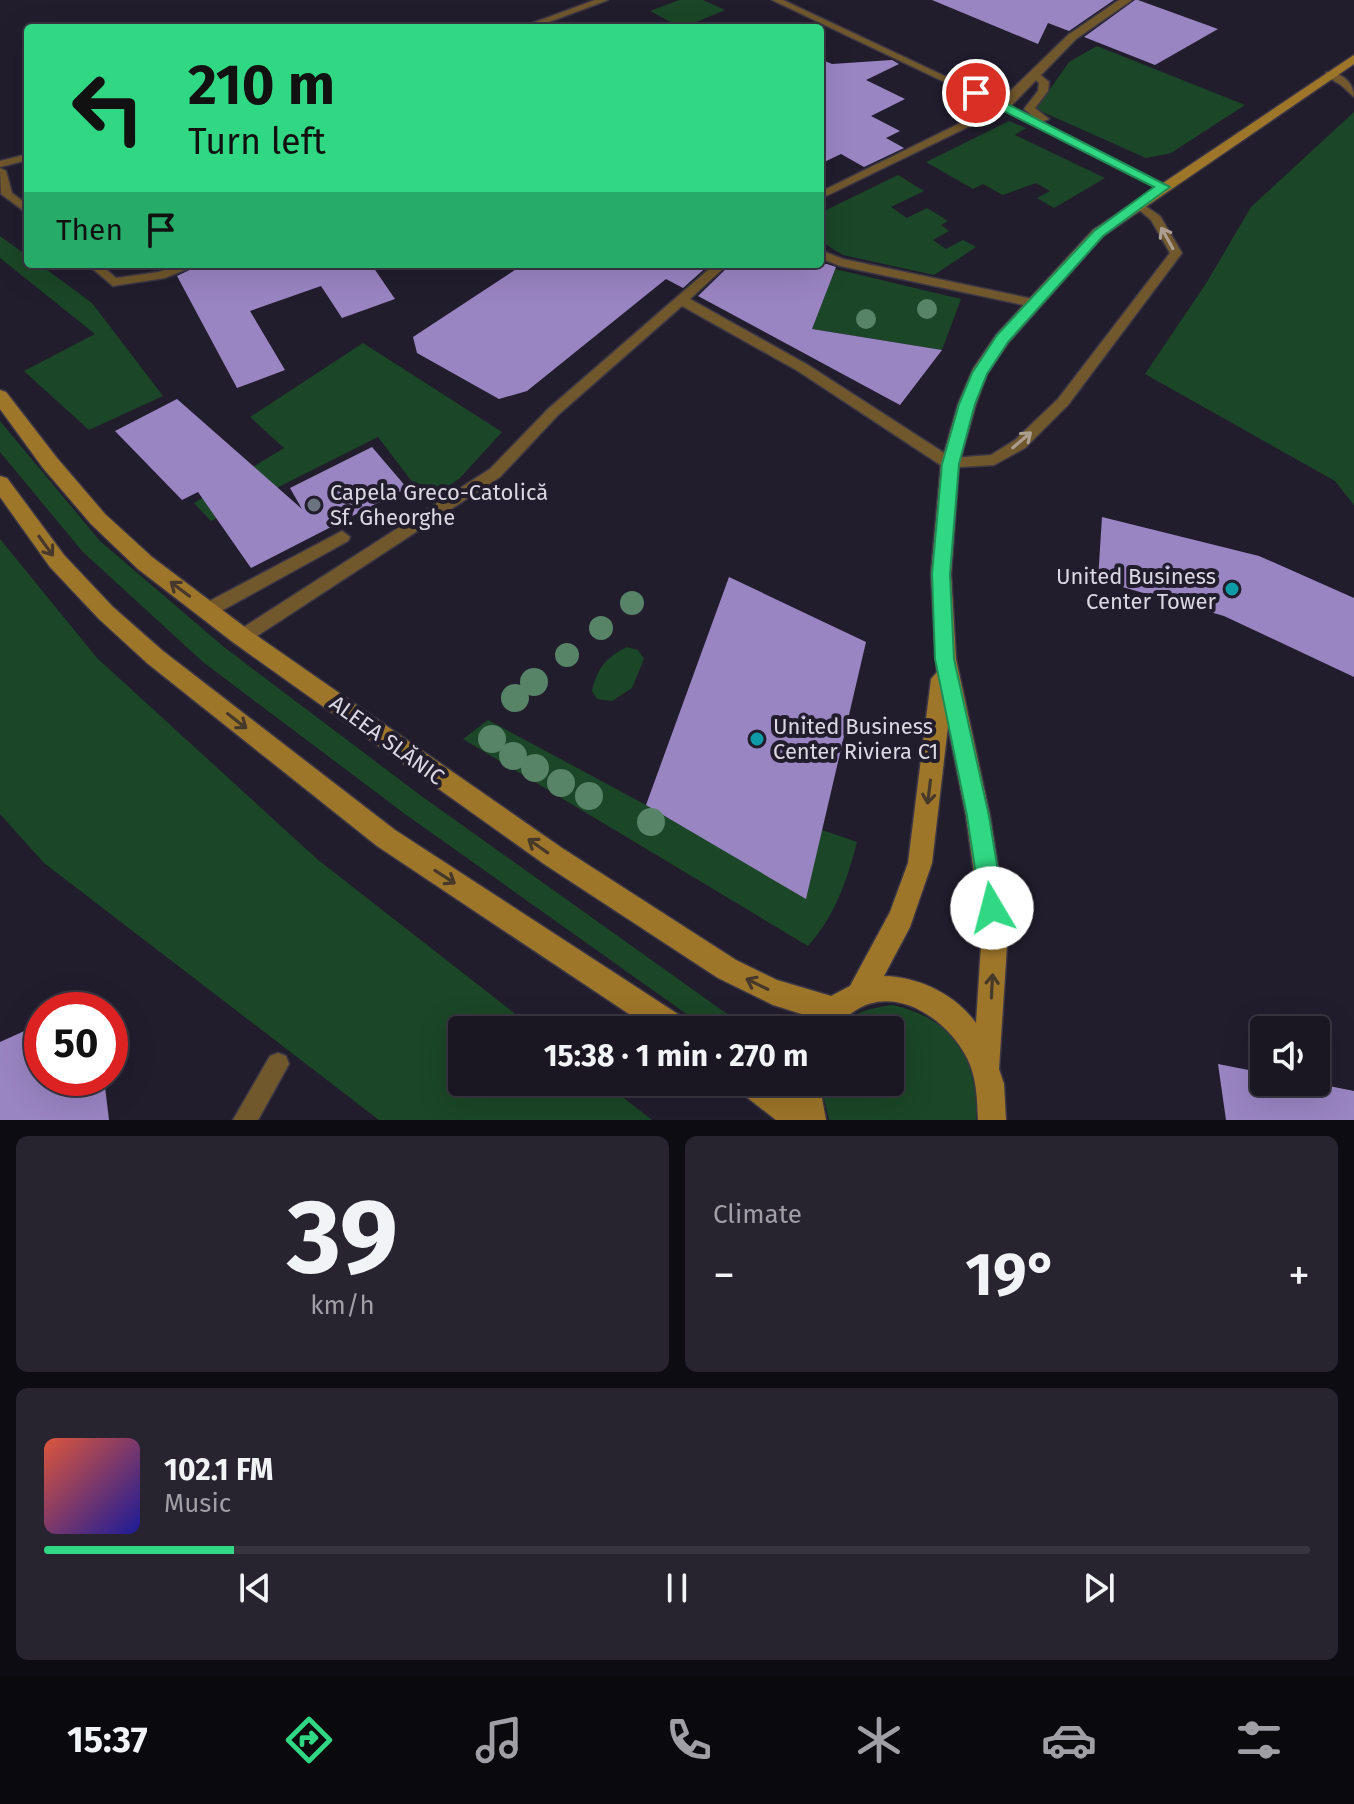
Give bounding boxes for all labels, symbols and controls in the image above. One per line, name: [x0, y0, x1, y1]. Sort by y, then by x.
text: 210 m: [188, 52, 335, 119]
icon: left: [56, 56, 160, 160]
pin: [942, 59, 1010, 127]
icon: arrive: [954, 71, 998, 115]
text: Turn left: [188, 120, 326, 164]
icon: arrive: [139, 208, 183, 252]
text: Then: [56, 212, 123, 248]
one-way arrow: [1159, 227, 1175, 250]
one-way arrow: [1011, 431, 1032, 449]
place label: Capela Greco-Catolică Sf. Gheorghe: [330, 479, 548, 531]
marker: Capela Greco-Catolică Sf. Gheorghe: [305, 496, 323, 514]
one-way arrow: [37, 535, 54, 556]
place label: United Business Center Tower: [1056, 563, 1216, 615]
marker: United Business Center Tower: [1223, 580, 1241, 598]
one-way arrow: [170, 581, 191, 598]
street label: ALEEA SLĂNIC: [324, 689, 450, 791]
one-way arrow: [226, 713, 247, 730]
place label: United Business Center Riviera C1: [773, 713, 938, 765]
marker: United Business Center Riviera C1: [748, 730, 766, 748]
one-way arrow: [921, 778, 936, 805]
one-way arrow: [527, 838, 549, 854]
position arrow: [950, 866, 1034, 950]
one-way arrow: [433, 868, 455, 885]
one-way arrow: [984, 973, 999, 1000]
one-way arrow: [746, 976, 770, 991]
speed limit sign: 50: [24, 992, 128, 1096]
map controls: [1250, 1016, 1330, 1096]
button: sound: [1250, 1016, 1330, 1096]
text: 15:38 · 1 min · 270 m: [544, 1038, 808, 1074]
text: 39: [287, 1175, 398, 1300]
text: Climate: [713, 1199, 802, 1230]
text: 19°: [965, 1239, 1058, 1311]
text: −: [713, 1249, 735, 1302]
text: +: [1288, 1249, 1310, 1302]
text: km/h: [310, 1290, 375, 1321]
text: 102.1 FM: [164, 1452, 273, 1488]
text: Music: [164, 1488, 231, 1519]
icon: previous: [233, 1566, 277, 1610]
icon: pause: [655, 1566, 699, 1610]
icon: next: [1077, 1566, 1121, 1610]
icon: directions: [281, 1712, 337, 1768]
icon: music: [471, 1712, 527, 1768]
icon: phone: [661, 1712, 717, 1768]
icon: climate: [851, 1712, 907, 1768]
icon: car: [1041, 1712, 1097, 1768]
icon: filters: [1231, 1712, 1287, 1768]
text: 15:37: [67, 1718, 148, 1762]

